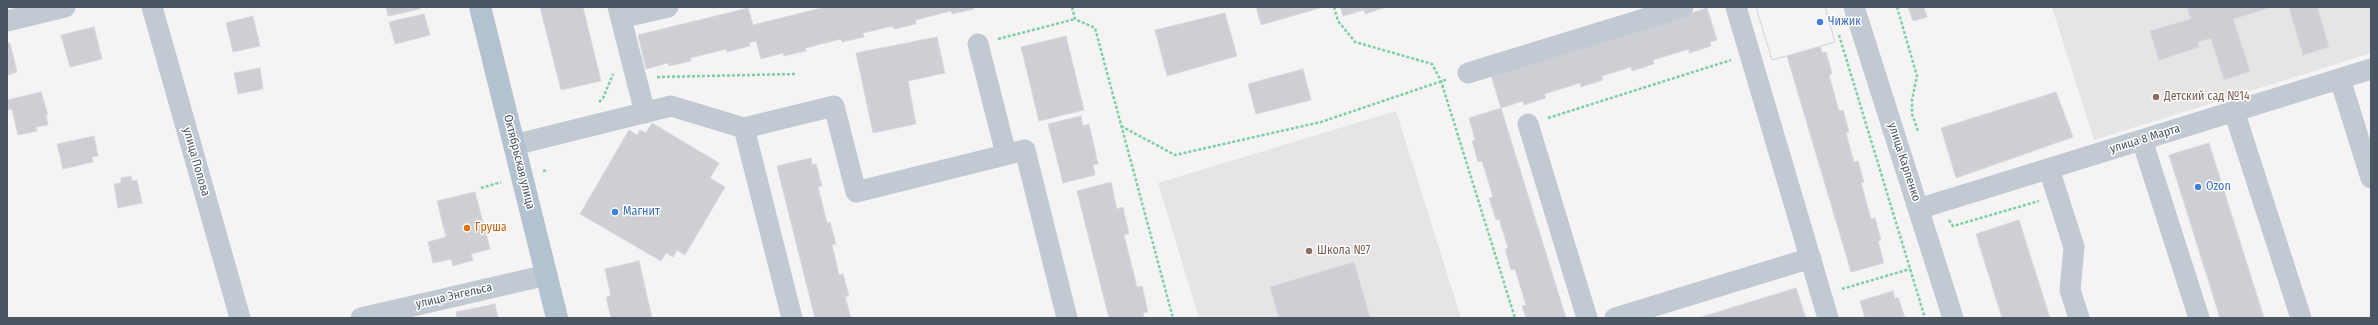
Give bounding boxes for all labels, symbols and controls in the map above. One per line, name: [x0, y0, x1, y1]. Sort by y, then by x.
place label: Чижик: [1828, 15, 1861, 29]
marker: Чижик: [1815, 17, 1825, 27]
place label: Детский сад №14: [2164, 90, 2250, 104]
marker: Детский сад №14: [2151, 92, 2161, 102]
street label: Октябрьская улица: [500, 113, 538, 211]
street label: улица Карпенко: [1884, 121, 1924, 203]
street label: улица 8 Марта: [2108, 122, 2182, 156]
street label: улица Попова: [179, 126, 213, 198]
place label: Ozon: [2206, 180, 2231, 194]
marker: Ozon: [2193, 182, 2203, 192]
place label: Магнит: [623, 205, 660, 219]
marker: Магнит: [610, 207, 620, 217]
place label: Груша: [475, 221, 507, 235]
marker: Груша: [462, 223, 472, 233]
place label: Школа №7: [1317, 244, 1370, 258]
marker: Школа №7: [1304, 246, 1314, 256]
street label: улица Энгельса: [414, 280, 494, 312]

